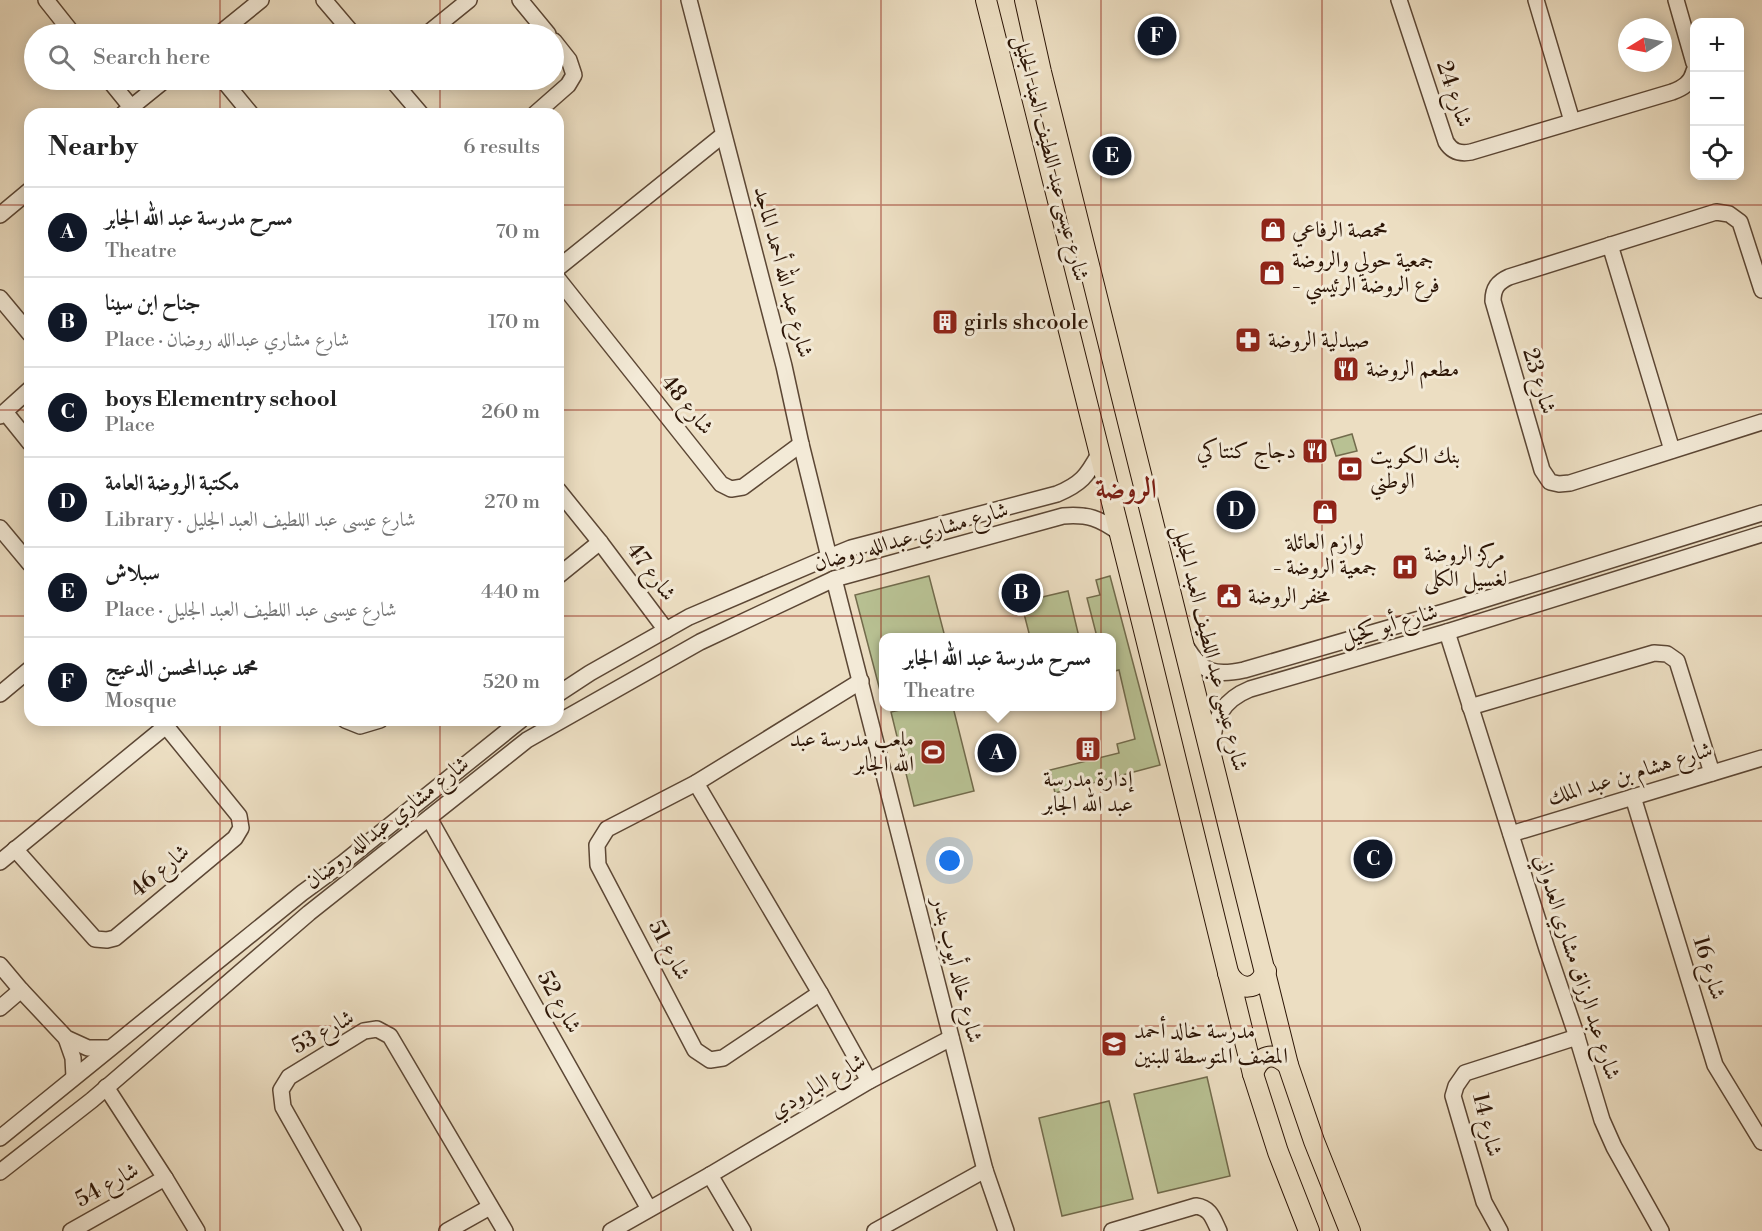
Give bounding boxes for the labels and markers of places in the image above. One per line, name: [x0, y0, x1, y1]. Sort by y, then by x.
pin: F: [1138, 14, 1176, 58]
pin: E: [1092, 134, 1132, 178]
shop icon: محمصة الرفاعي: [1258, 215, 1288, 245]
place label: محمصة الرفاعي: [1292, 217, 1388, 248]
place label: جمعية حولي والروضة - فرع الروضة الرئيسي: [1292, 247, 1440, 305]
shop icon: جمعية حولي والروضة - فرع الروضة الرئيسي: [1257, 258, 1287, 288]
building icon: girls shcoole: [930, 307, 960, 337]
place label: girls shcoole: [964, 309, 1089, 336]
pharmacy icon: صيدلية الروضة: [1233, 325, 1263, 355]
place label: صيدلية الروضة: [1268, 327, 1370, 354]
restaurant icon: مطعم الروضة: [1331, 354, 1361, 384]
place label: مطعم الروضة: [1366, 356, 1459, 389]
restaurant icon: دجاج كنتاكي: [1300, 436, 1330, 466]
place label: دجاج كنتاكي: [1197, 437, 1296, 470]
place label: بنك الكويت الوطني: [1370, 443, 1460, 501]
bank icon: بنك الكويت الوطني: [1335, 454, 1365, 484]
pin: D: [1216, 488, 1256, 532]
shop icon: لوازم العائلة - جمعية الروضة: [1310, 497, 1340, 527]
place label: لوازم العائلة - جمعية الروضة: [1273, 529, 1377, 581]
place label: مركز الروضة لغسيل الكلى: [1424, 541, 1507, 595]
hospital icon: مركز الروضة لغسيل الكلى: [1390, 552, 1420, 582]
pin: B: [1002, 570, 1040, 616]
public building icon: مخفر الروضة: [1214, 581, 1244, 611]
place label: مخفر الروضة: [1248, 583, 1331, 610]
place label: ملعب مدرسة عبد الله الجابر: [790, 726, 914, 778]
pin: A: [978, 730, 1016, 776]
building icon: إدارة مدرسة عبد الله الجابر: [1073, 734, 1103, 764]
sports icon: ملعب مدرسة عبد الله الجابر: [918, 737, 948, 767]
place label: إدارة مدرسة عبد الله الجابر: [1041, 766, 1134, 818]
pin: C: [1354, 836, 1392, 882]
place label: مدرسة خالد أحمد المضف المتوسطة للبنين: [1134, 1015, 1288, 1070]
school or university icon: مدرسة خالد أحمد المضف المتوسطة للبنين: [1099, 1029, 1129, 1059]

